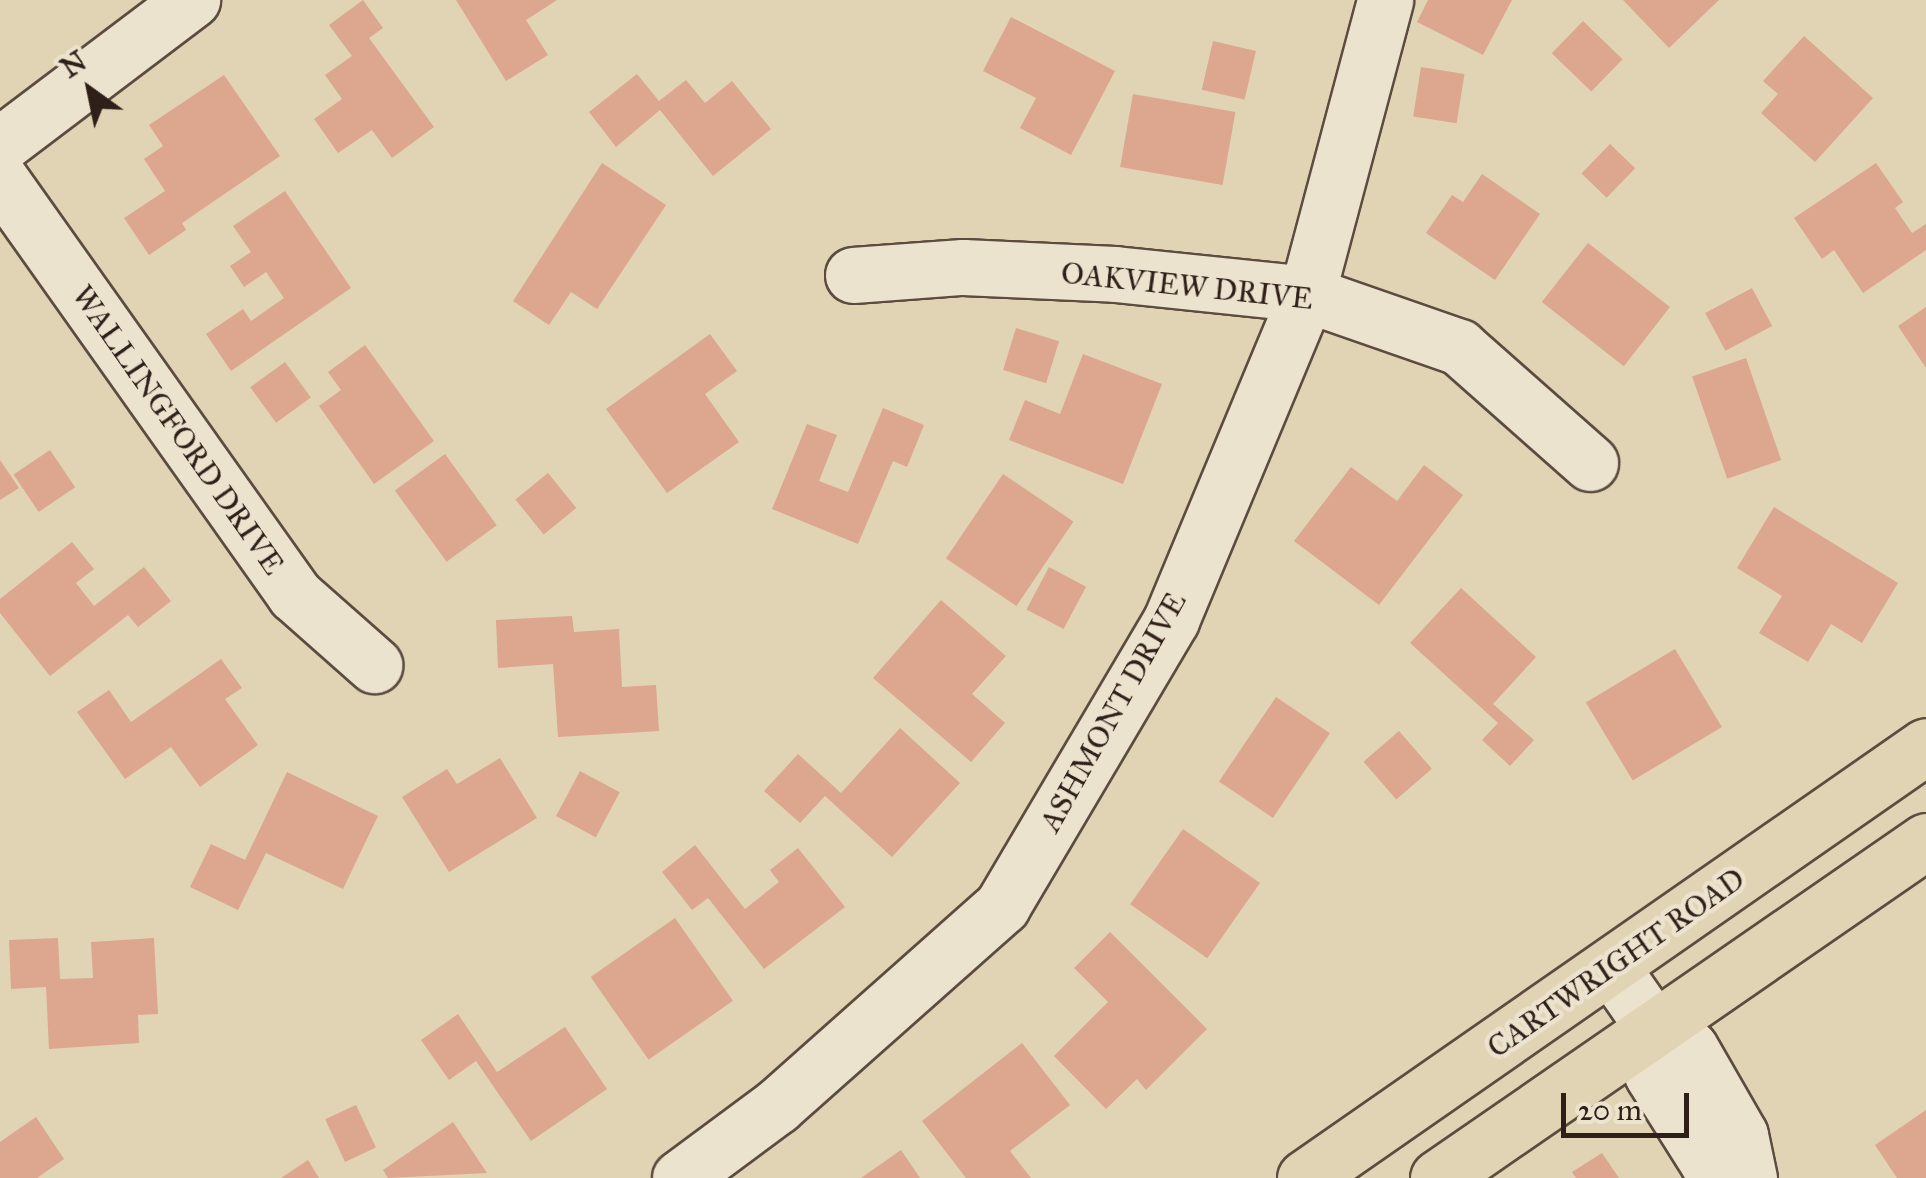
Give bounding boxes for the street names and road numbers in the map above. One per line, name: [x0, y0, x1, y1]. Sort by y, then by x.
street label: OAKVIEW DRIVE: [1059, 255, 1315, 317]
street label: WALLINGFORD DRIVE: [64, 278, 292, 582]
street label: ASHMONT DRIVE: [1032, 586, 1194, 838]
street label: CARTWRIGHT ROAD: [1481, 861, 1751, 1065]

